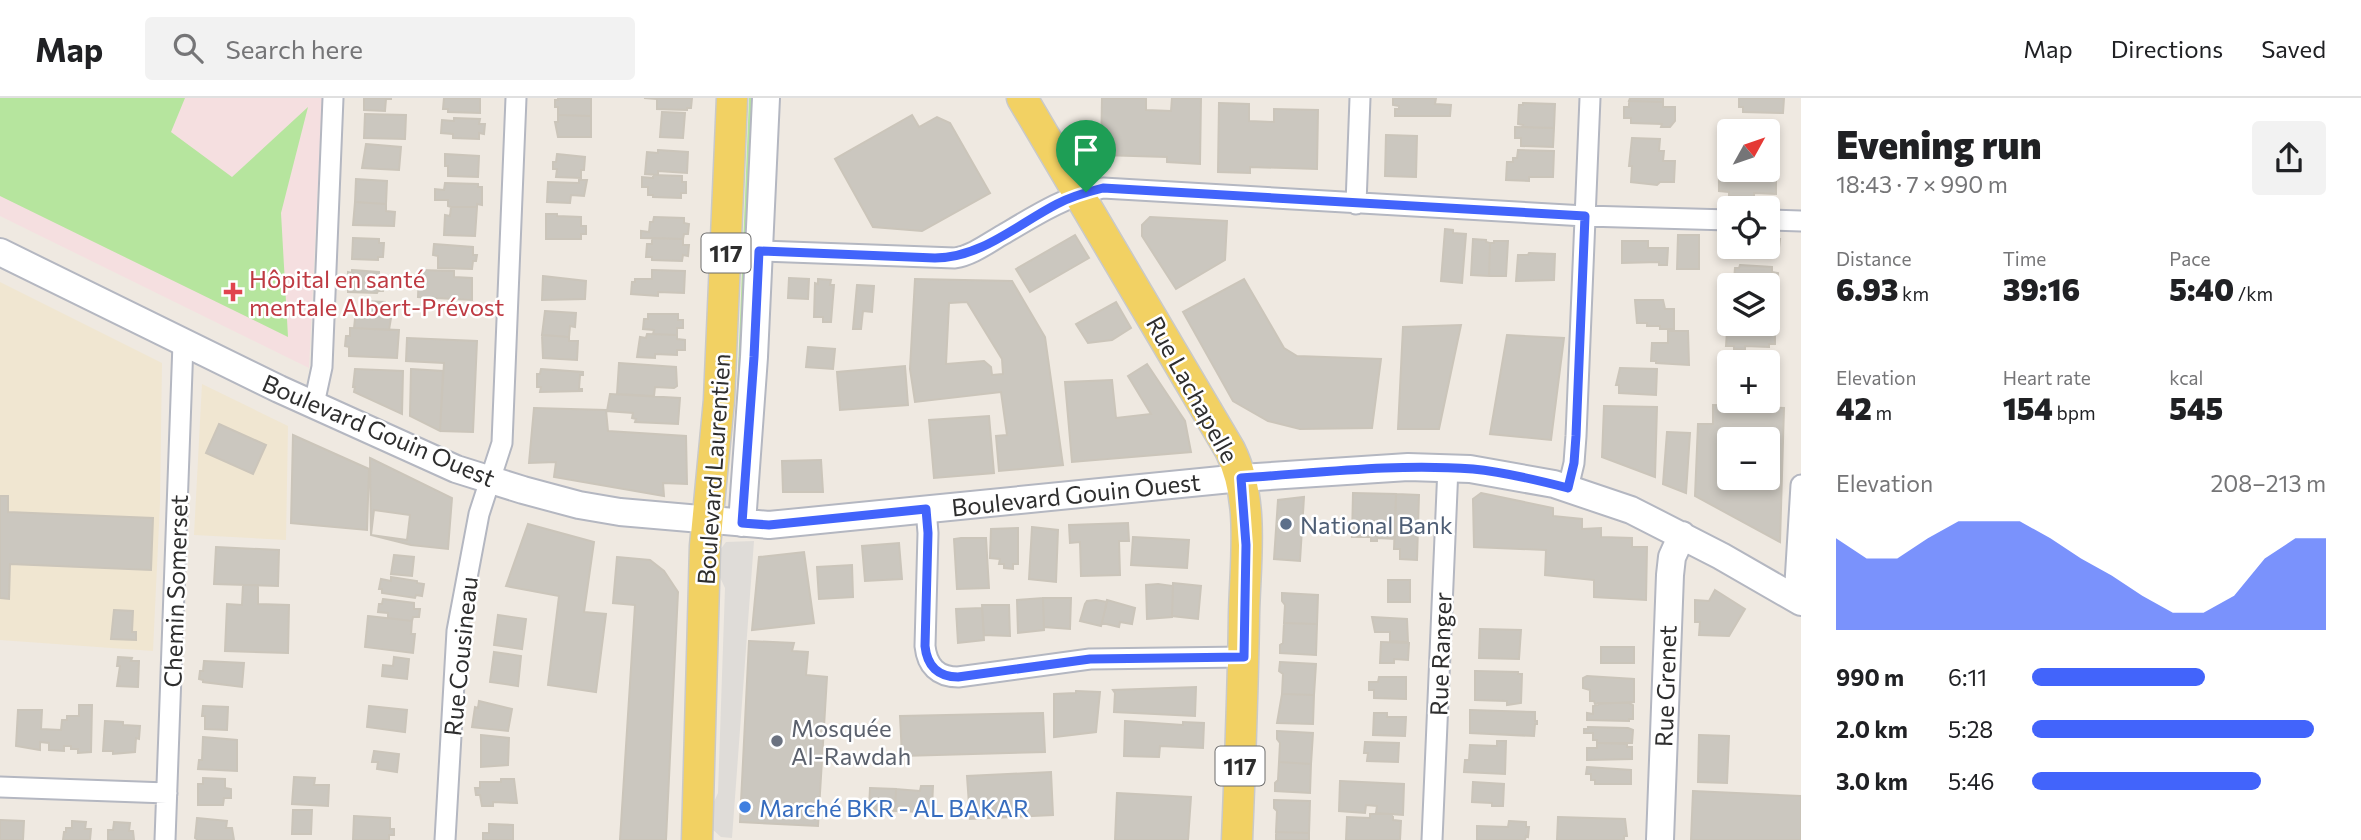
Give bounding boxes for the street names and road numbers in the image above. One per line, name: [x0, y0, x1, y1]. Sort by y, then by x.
road number: 117: [702, 234, 750, 272]
street label: Rue Lachapelle: [1141, 311, 1245, 467]
street label: Boulevard Laurentien: [690, 352, 736, 586]
street label: Boulevard Gouin Ouest: [258, 368, 500, 492]
street label: Boulevard Gouin Ouest: [950, 466, 1202, 521]
street label: Chemin Somerset: [157, 494, 193, 688]
street label: Rue Cousineau: [437, 575, 483, 737]
street label: Rue Ranger: [1423, 591, 1457, 716]
street label: Rue Grenet: [1648, 624, 1682, 748]
road number: 117: [1216, 746, 1264, 786]

